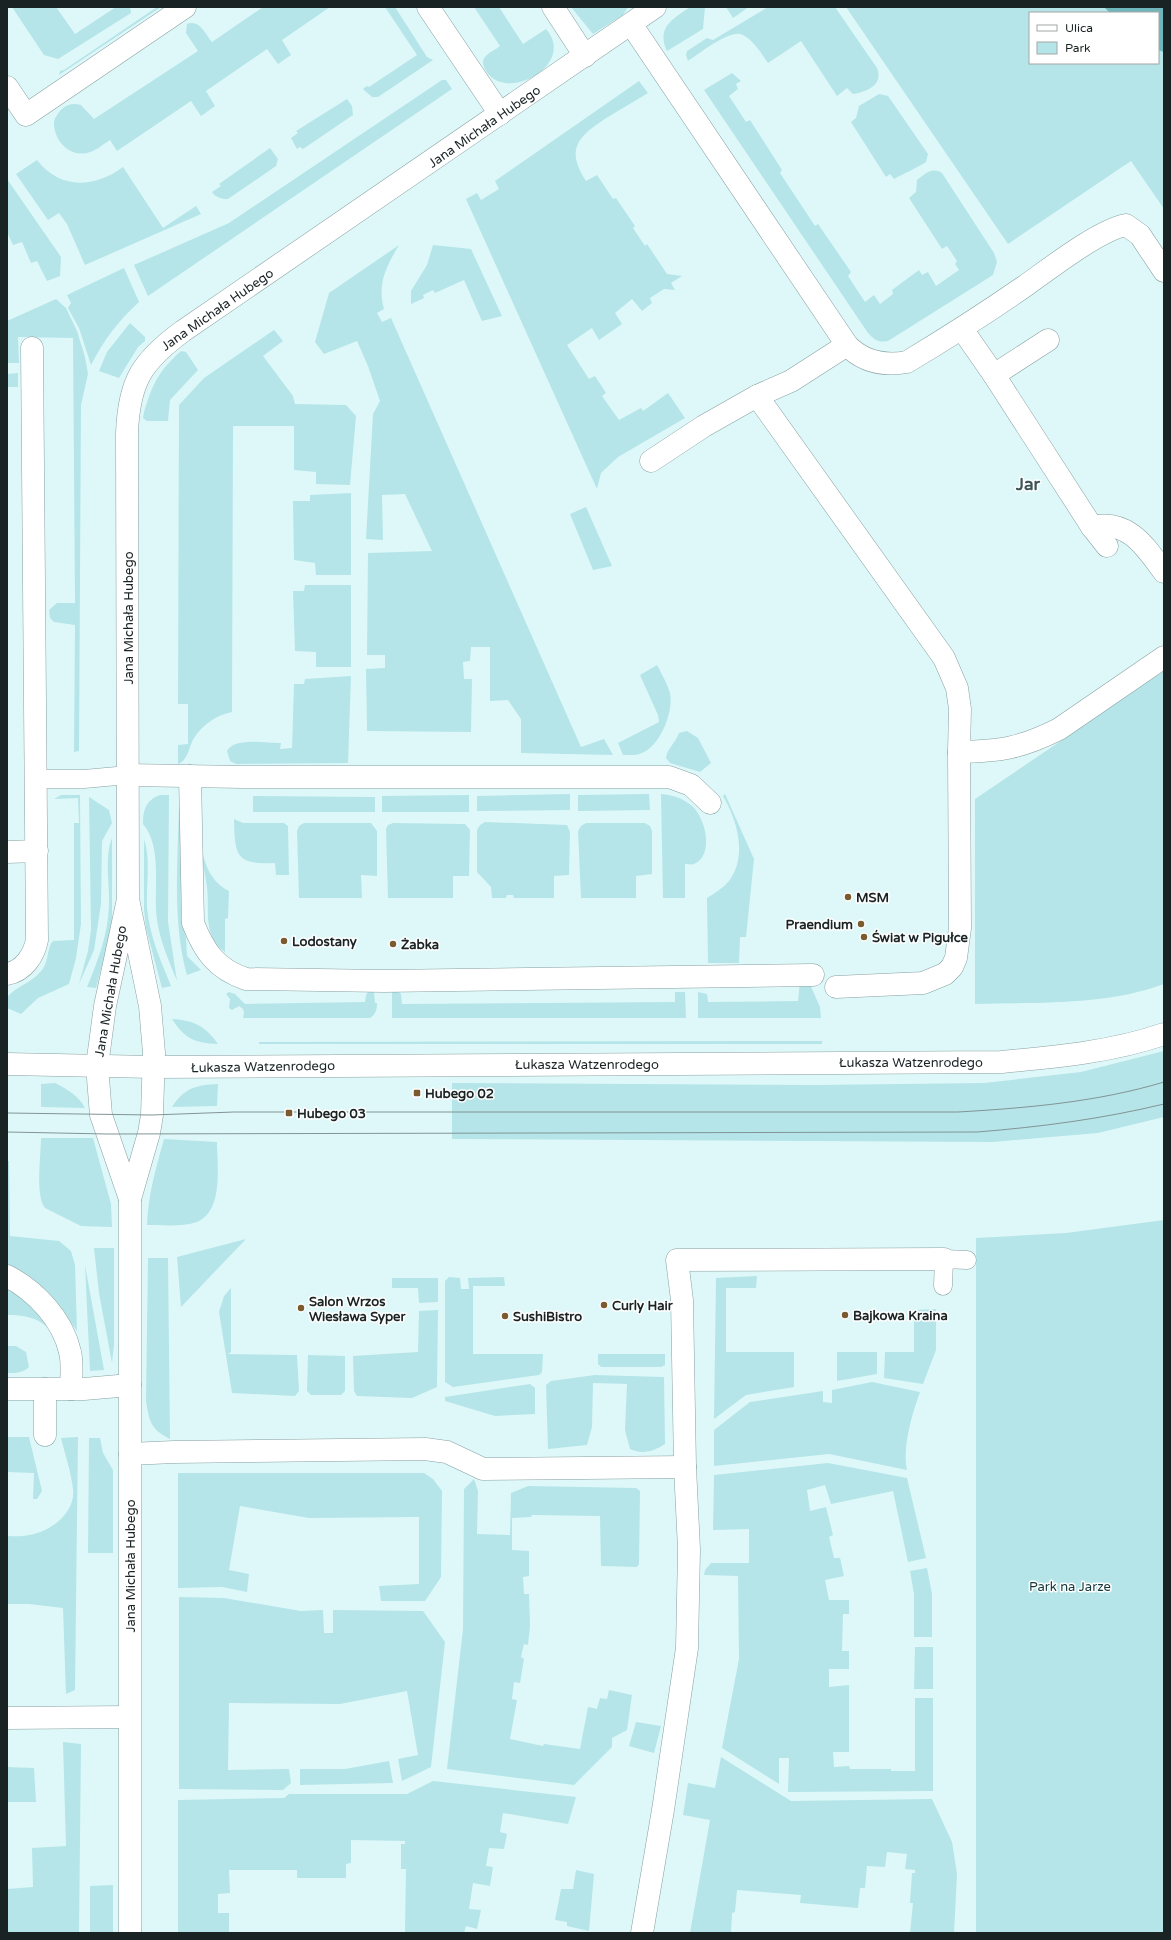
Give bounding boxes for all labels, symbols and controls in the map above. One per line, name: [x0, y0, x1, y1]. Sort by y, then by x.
legend: [1029, 12, 1159, 64]
text: Ulica: [1065, 21, 1093, 35]
text: Park: [1065, 41, 1091, 55]
street label: Jana Michała Hubego: [425, 82, 544, 172]
street label: Jana Michała Hubego: [158, 265, 277, 355]
district label: Jar: [1015, 474, 1040, 495]
street label: Jana Michała Hubego: [121, 551, 137, 685]
place label: MSM: [856, 890, 889, 906]
marker: MSM: [843, 892, 853, 902]
place label: Praendium: [786, 917, 853, 933]
marker: Praendium: [856, 919, 866, 929]
street label: Jana Michała Hubego: [92, 924, 130, 1058]
place label: Świat w Pigułce: [872, 929, 969, 946]
marker: Świat w Pigułce: [859, 932, 869, 942]
place label: Lodostany: [292, 934, 357, 950]
marker: Lodostany: [279, 936, 289, 946]
place label: Żabka: [401, 937, 439, 953]
marker: Żabka: [388, 939, 398, 949]
street label: Łukasza Watzenrodego: [839, 1055, 983, 1071]
street label: Łukasza Watzenrodego: [515, 1057, 659, 1073]
street label: Łukasza Watzenrodego: [191, 1058, 335, 1076]
place label: Hubego 02: [425, 1086, 494, 1102]
marker: Hubego 02: [412, 1088, 422, 1098]
place label: Hubego 03: [297, 1106, 366, 1122]
marker: Hubego 03: [284, 1108, 294, 1118]
place label: Salon Wrzos Wiesława Syper: [309, 1294, 406, 1325]
place label: Curly Hair: [612, 1298, 674, 1314]
marker: Curly Hair: [599, 1300, 609, 1310]
marker: Salon Wrzos Wiesława Syper: [296, 1303, 306, 1313]
place label: Bajkowa Kraina: [853, 1308, 948, 1324]
place label: SushiBistro: [513, 1309, 582, 1325]
marker: Bajkowa Kraina: [840, 1310, 850, 1320]
marker: SushiBistro: [500, 1311, 510, 1321]
street label: Jana Michała Hubego: [123, 1499, 139, 1633]
park label: Park na Jarze: [1029, 1579, 1111, 1595]

